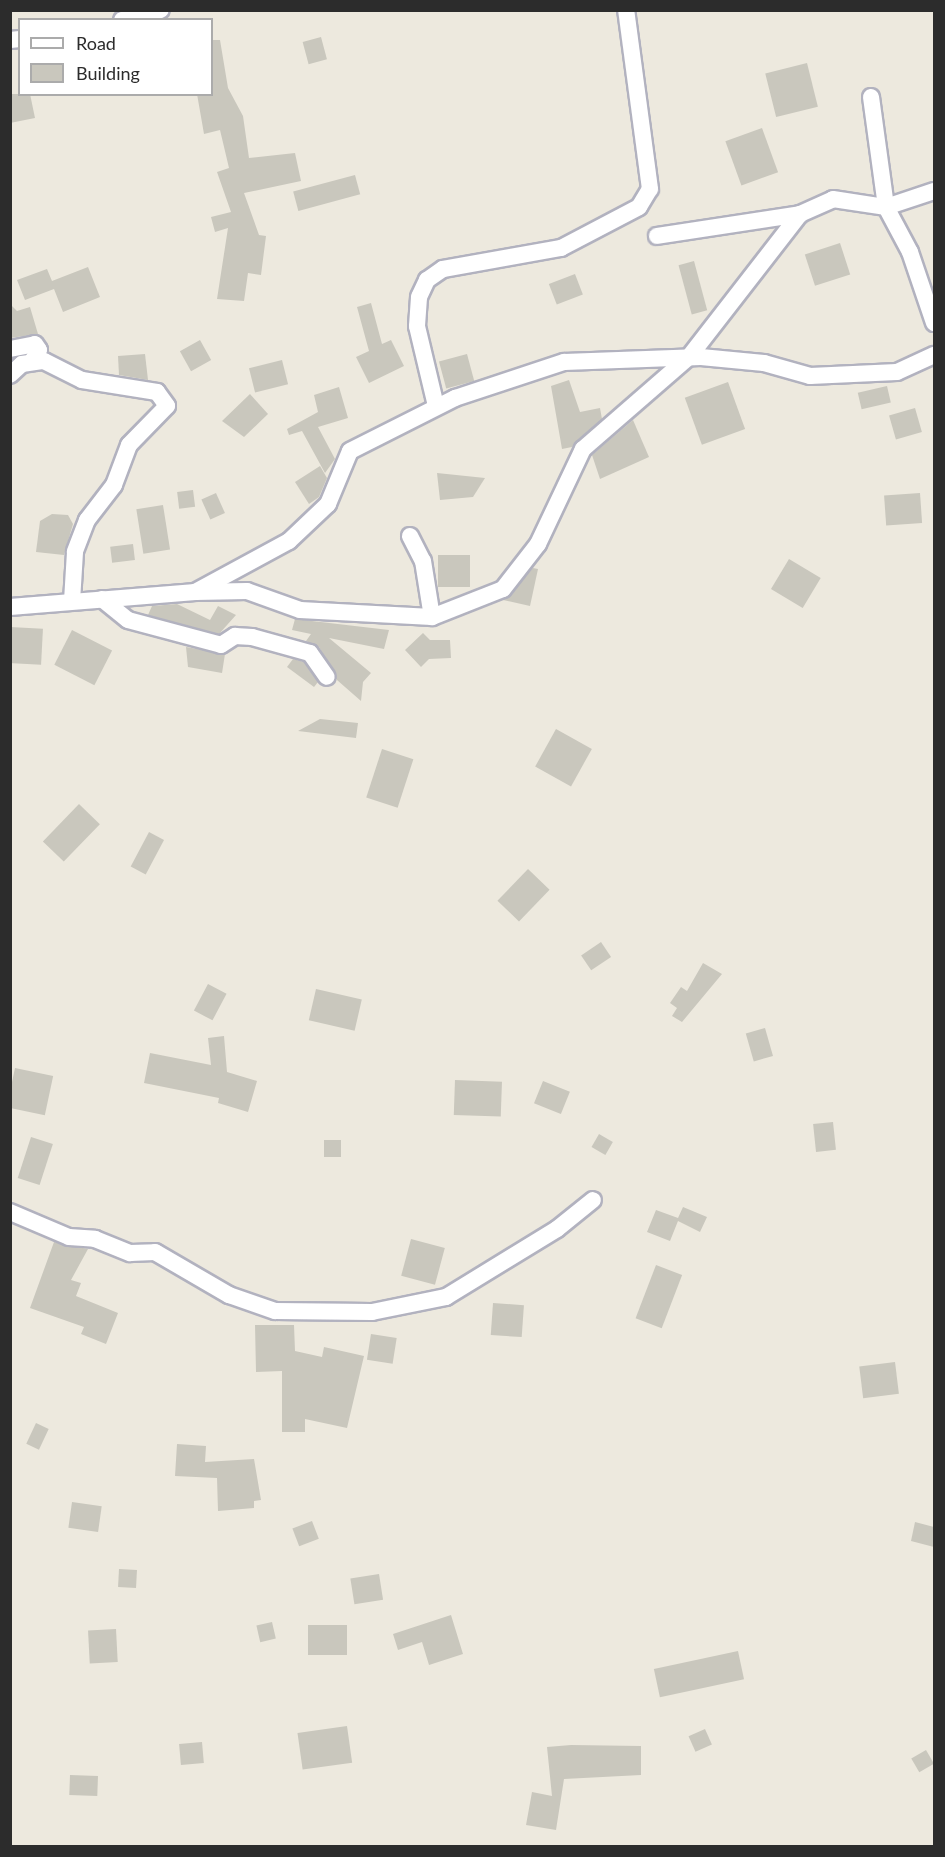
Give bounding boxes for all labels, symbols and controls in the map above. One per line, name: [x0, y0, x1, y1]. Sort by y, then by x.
legend: [18, 18, 213, 96]
text: Road: [76, 32, 116, 54]
text: Building: [76, 62, 140, 84]

